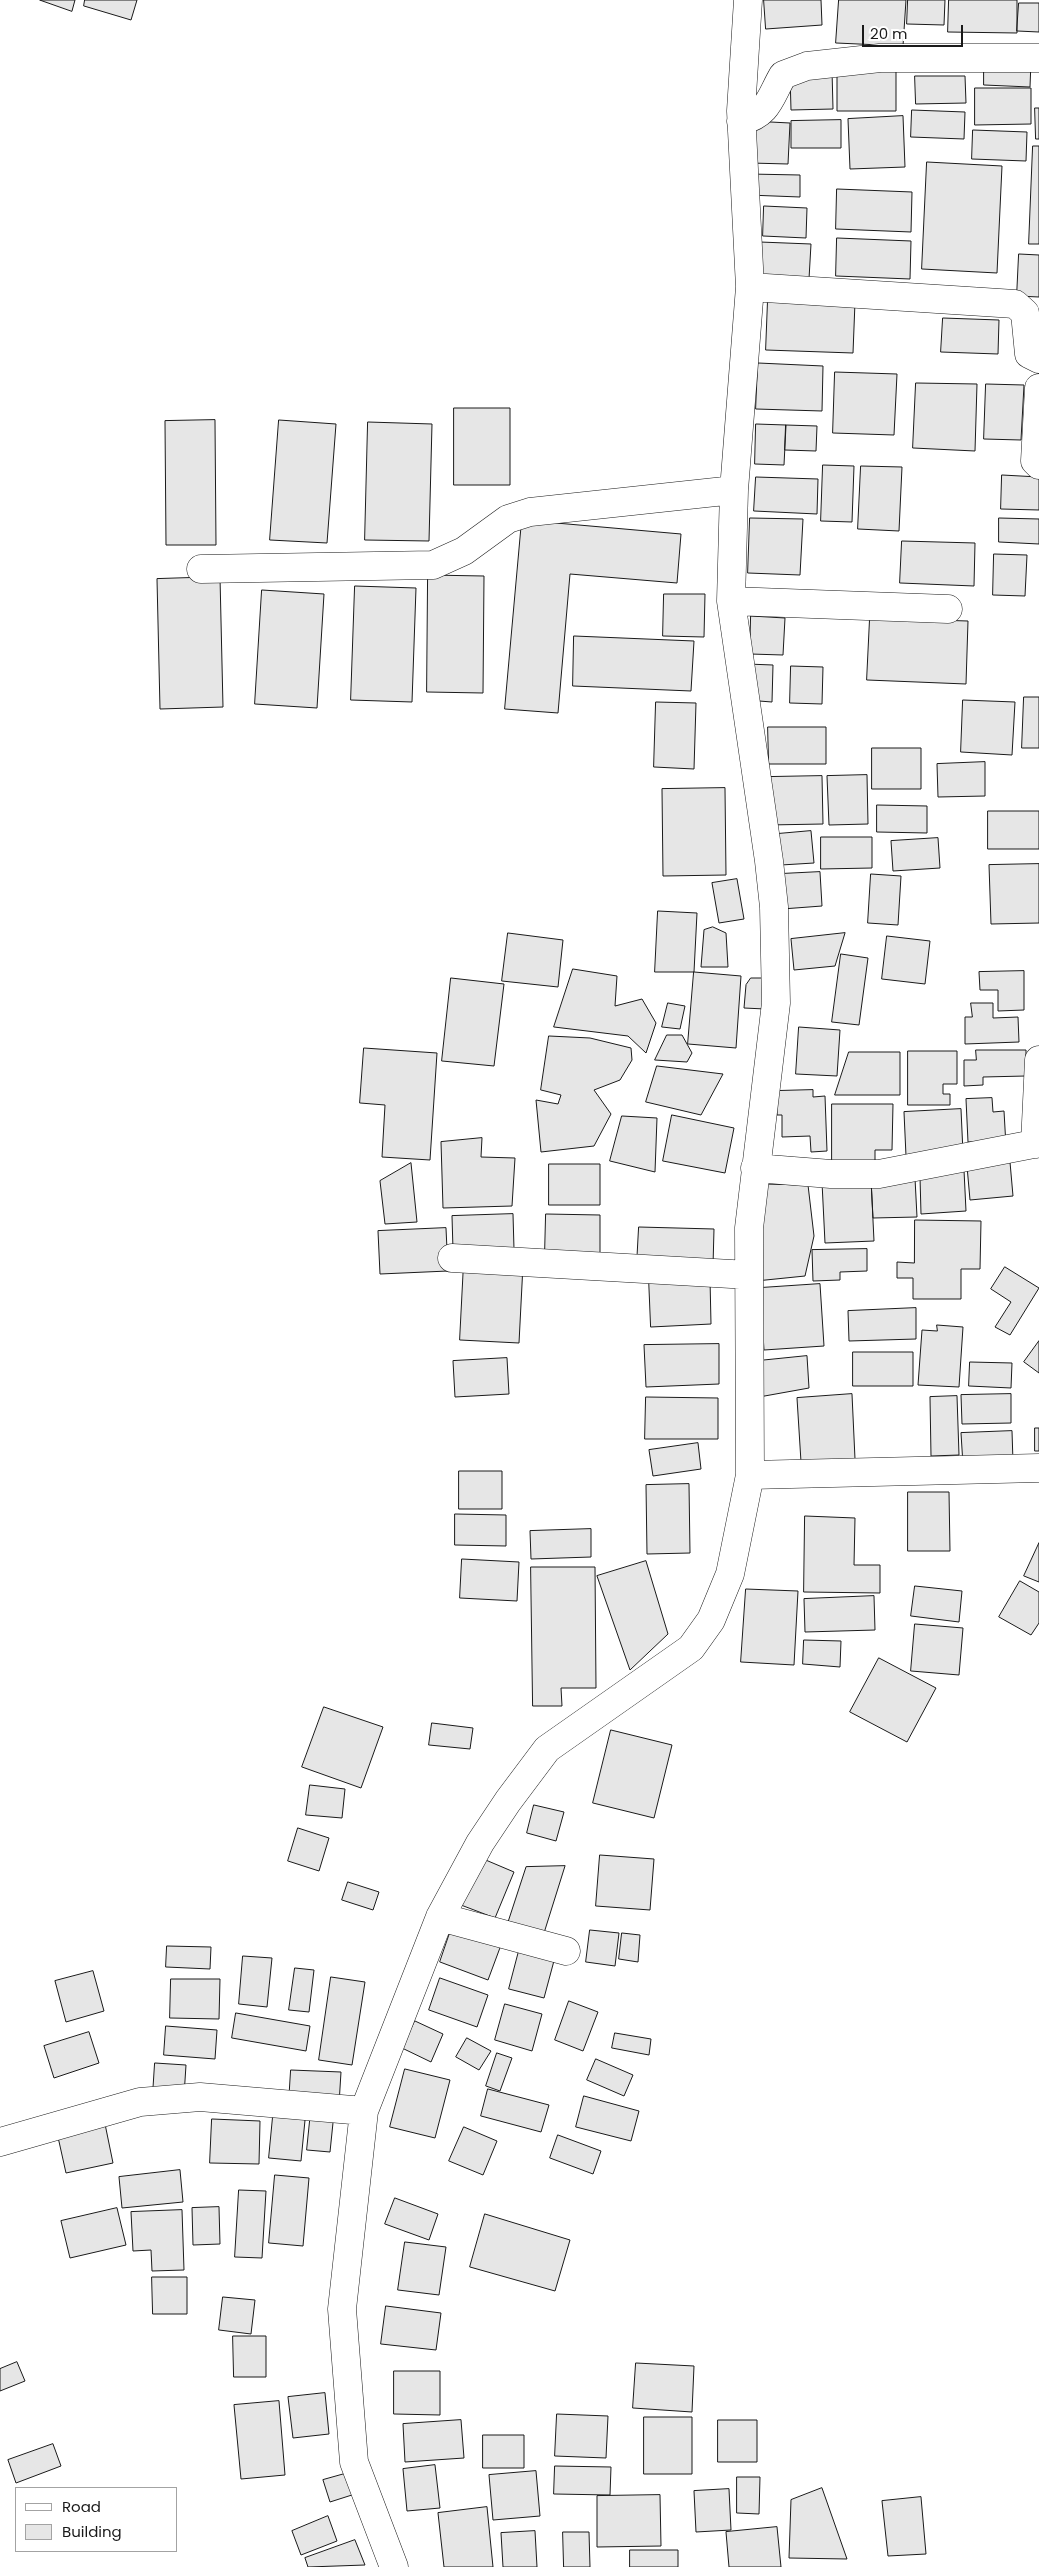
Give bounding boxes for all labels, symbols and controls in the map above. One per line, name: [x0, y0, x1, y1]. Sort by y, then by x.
scale bar: [864, 15, 965, 47]
text: 20 m: [870, 23, 908, 44]
legend: [15, 2487, 178, 2552]
text: Road: [62, 2496, 101, 2517]
text: Building: [62, 2521, 122, 2542]

